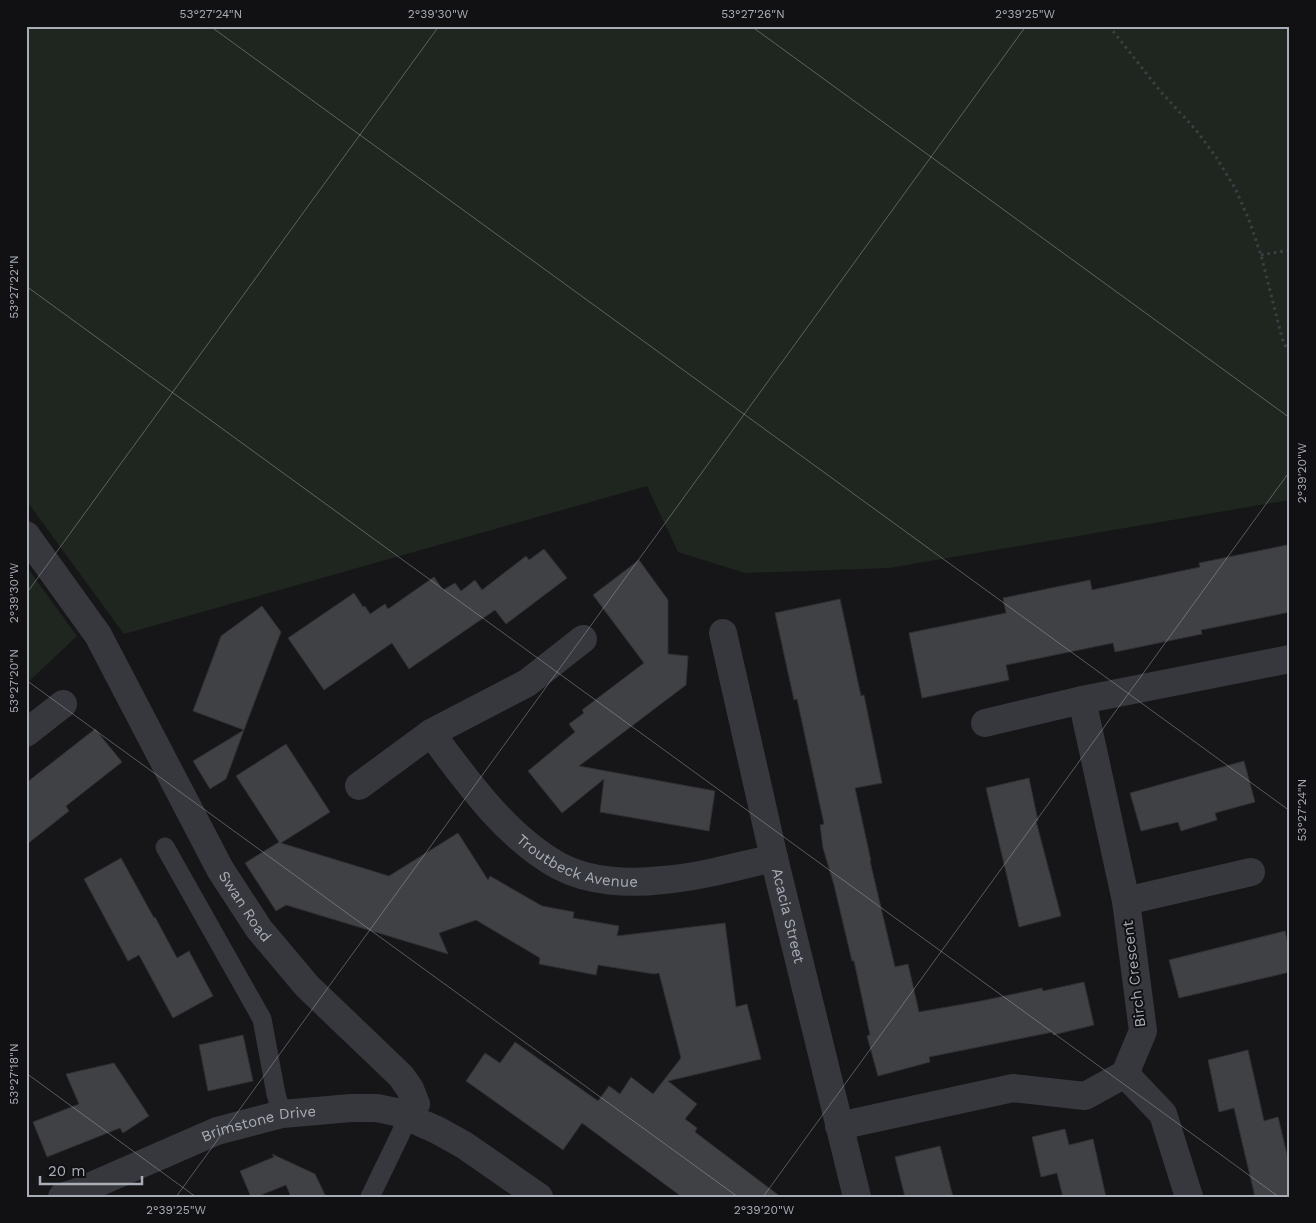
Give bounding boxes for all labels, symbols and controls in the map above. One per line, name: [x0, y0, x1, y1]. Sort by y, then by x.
text: 53°27'24"N: [180, 7, 242, 21]
text: 2°39'30"W: [408, 7, 469, 21]
text: 53°27'26"N: [721, 7, 785, 21]
text: 2°39'25"W: [995, 7, 1056, 21]
text: 53°27'22"N: [7, 255, 21, 319]
text: 2°39'20"W: [1295, 442, 1309, 503]
text: 2°39'30"W: [7, 562, 21, 623]
text: 53°27'20"N: [7, 649, 21, 713]
text: 53°27'24"N: [1295, 779, 1309, 841]
street label: Troutbeck Avenue: [513, 830, 638, 891]
street label: Acacia Street: [768, 866, 809, 966]
street label: Swan Road: [215, 868, 275, 946]
street label: Birch Crescent: [1118, 919, 1149, 1029]
text: 53°27'18"N: [7, 1043, 21, 1105]
street label: Brimstone Drive: [198, 1102, 317, 1146]
scale bar: [40, 1153, 142, 1185]
text: 20 m: [48, 1162, 86, 1180]
text: 2°39'25"W: [146, 1203, 207, 1217]
text: 2°39'20"W: [734, 1203, 795, 1217]

